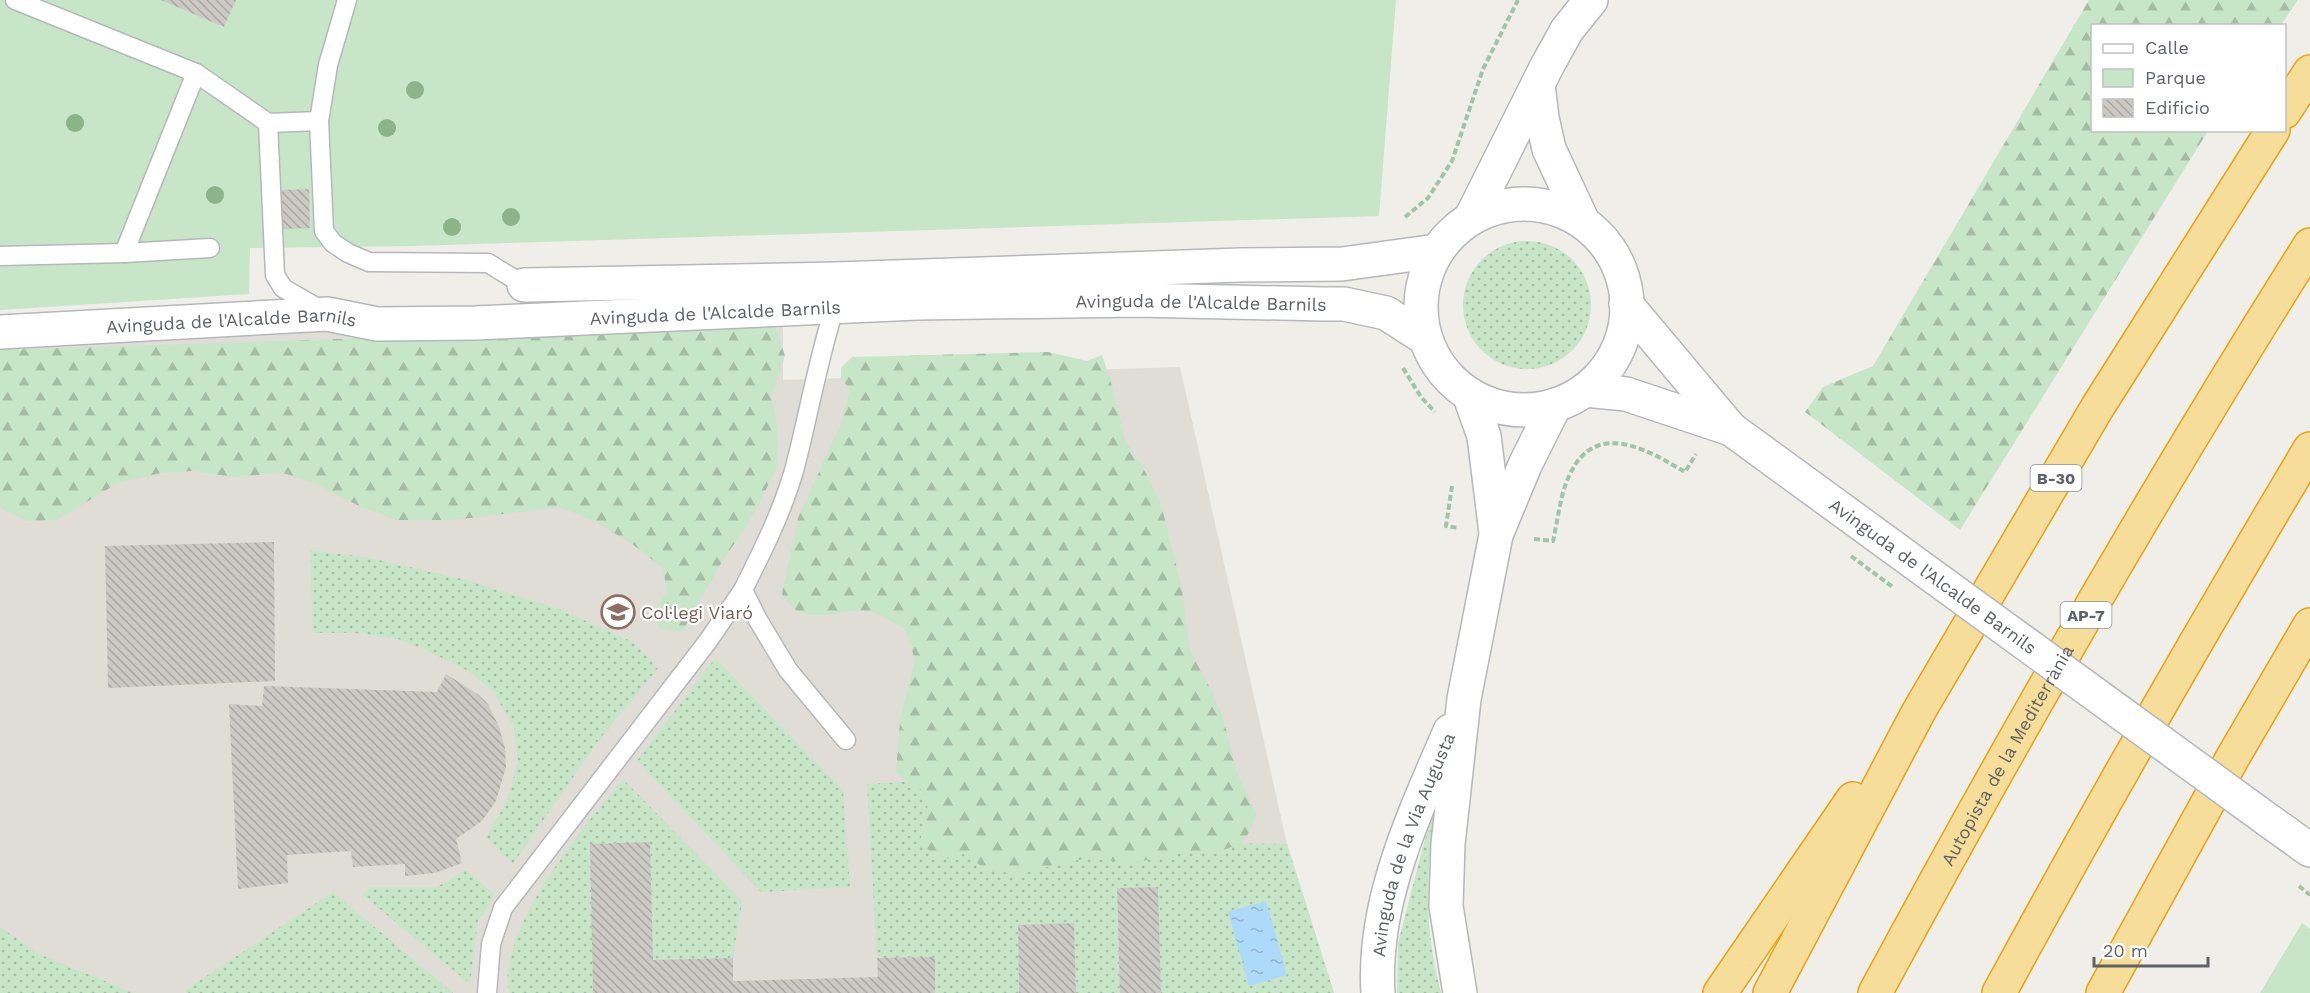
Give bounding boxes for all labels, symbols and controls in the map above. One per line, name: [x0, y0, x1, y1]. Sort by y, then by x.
legend: [2091, 24, 2286, 132]
text: Calle: [2145, 37, 2189, 58]
text: Parque: [2145, 67, 2206, 88]
text: Edificio: [2145, 97, 2210, 118]
street label: Avinguda de l'Alcalde Barnils: [1075, 289, 1327, 315]
street label: Avinguda de l'Alcalde Barnils: [589, 296, 841, 328]
street label: Avinguda de l'Alcalde Barnils: [106, 304, 359, 337]
road number: B-30: [2030, 465, 2082, 491]
street label: Avinguda de l'Alcalde Barnils: [1825, 494, 2041, 658]
school or university icon: Col·legi Viaró: [600, 594, 636, 630]
place label: Col·legi Viaró: [641, 602, 753, 623]
road number: AP-7: [2060, 602, 2112, 628]
street label: Autopista de la Mediterrània: [1936, 641, 2077, 869]
street label: Avinguda de la Via Augusta: [1368, 729, 1459, 958]
scale bar: [2094, 930, 2208, 968]
text: 20 m: [2103, 940, 2148, 961]

